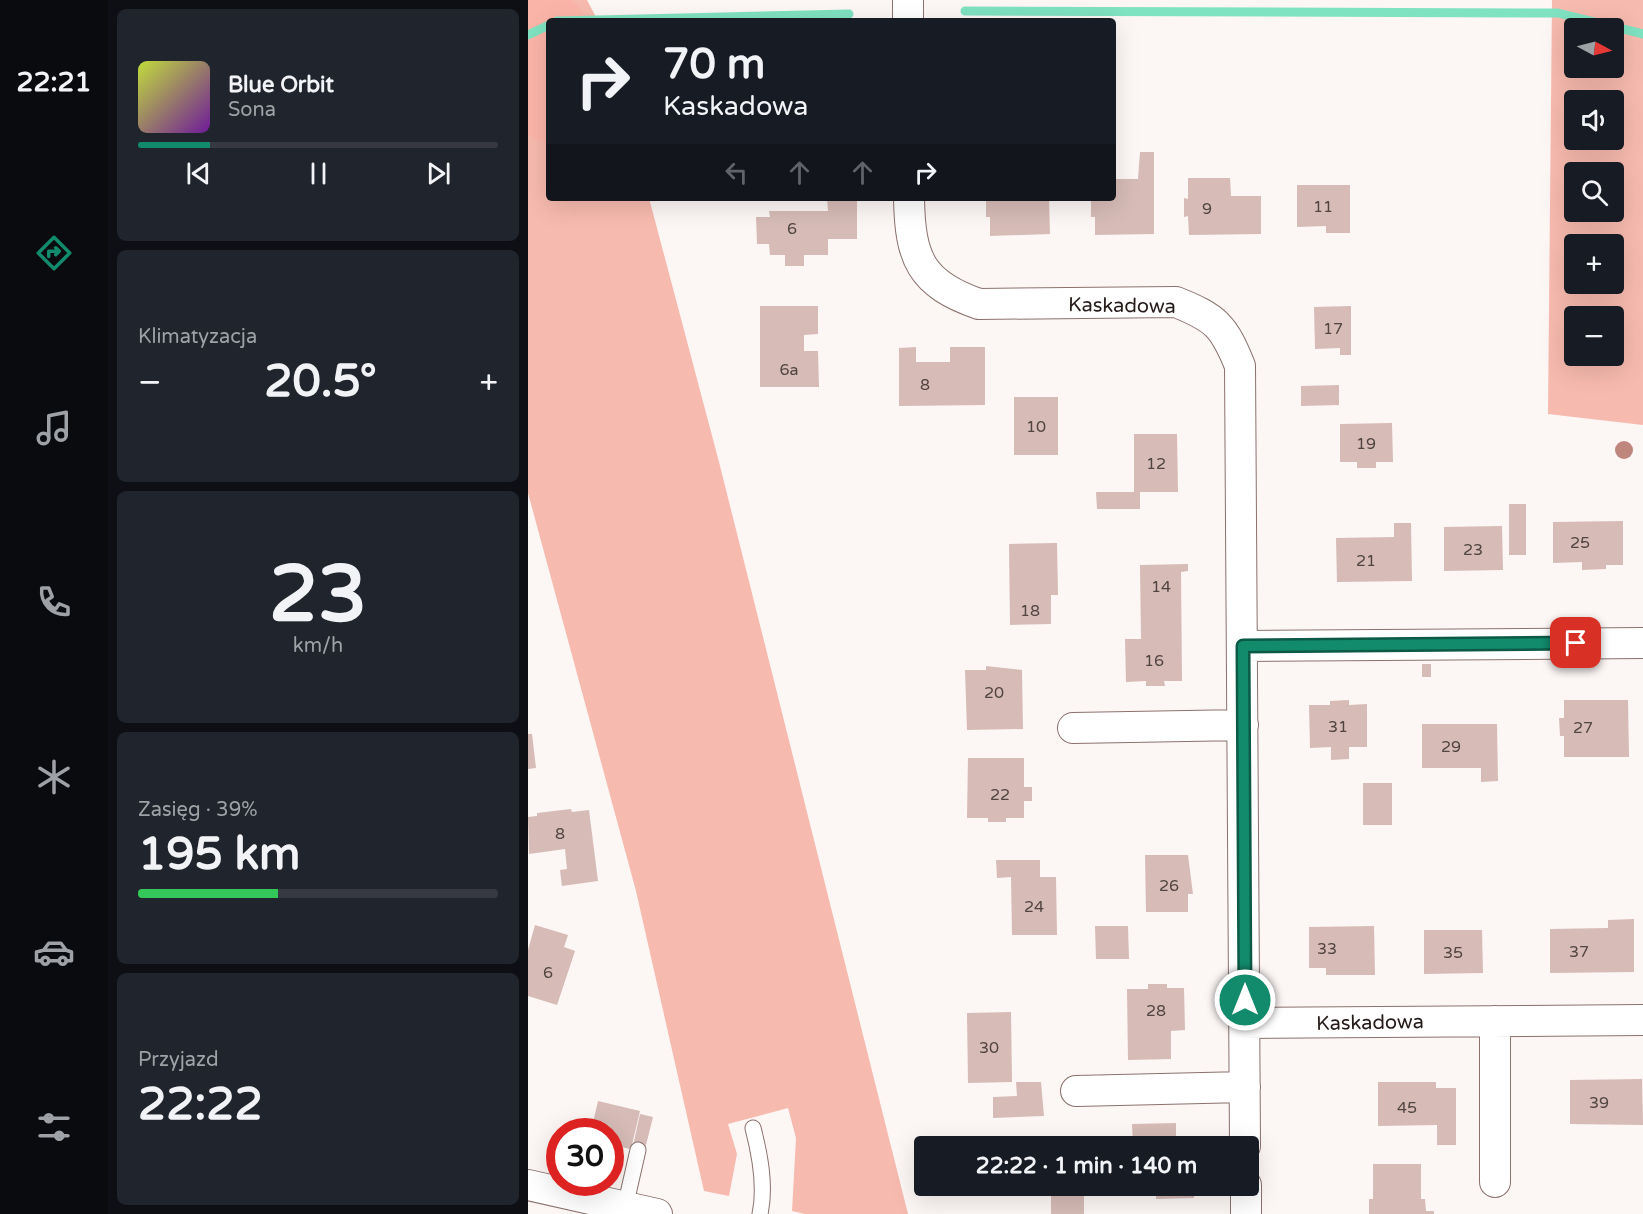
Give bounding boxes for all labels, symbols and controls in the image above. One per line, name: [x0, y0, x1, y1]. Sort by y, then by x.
north arrow: [1564, 18, 1624, 78]
map controls: [1564, 18, 1624, 366]
text: 70 m: [663, 39, 765, 90]
icon: right: [564, 42, 642, 120]
text: 22:21: [17, 66, 91, 99]
text: Blue Orbit: [228, 72, 334, 98]
text: Kaskadowa: [663, 90, 809, 123]
button: sound: [1564, 90, 1624, 150]
text: Sona: [228, 98, 276, 122]
icon: left: [720, 156, 753, 189]
icon: ahead: [783, 156, 816, 189]
icon: ahead: [846, 156, 879, 189]
icon: right: [909, 156, 942, 189]
icon: previous: [182, 157, 215, 190]
icon: pause: [302, 157, 335, 190]
icon: next: [422, 157, 455, 190]
button: search: [1564, 162, 1624, 222]
house number: 11: [1313, 197, 1333, 217]
house number: 9: [1202, 199, 1212, 219]
house number: 6: [787, 219, 797, 239]
icon: directions: [33, 232, 75, 274]
button: +: [1564, 234, 1624, 294]
street label: Kaskadowa: [1068, 293, 1176, 319]
button: −: [1564, 306, 1624, 366]
house number: 17: [1323, 319, 1343, 339]
text: Klimatyzacja: [138, 325, 257, 349]
text: 20.5°: [264, 355, 377, 409]
house number: 6a: [779, 360, 799, 380]
text: −: [138, 363, 162, 402]
text: +: [479, 363, 498, 402]
house number: 8: [920, 375, 930, 395]
icon: music: [33, 407, 75, 449]
house number: 10: [1026, 417, 1046, 437]
house number: 19: [1356, 434, 1376, 454]
house number: 12: [1146, 454, 1166, 474]
house number: 25: [1570, 533, 1590, 553]
house number: 23: [1463, 540, 1483, 560]
text: 23: [269, 548, 367, 642]
house number: 21: [1356, 551, 1376, 571]
house number: 14: [1151, 577, 1171, 597]
icon: phone: [33, 581, 75, 623]
house number: 18: [1020, 601, 1040, 621]
pin: [1550, 617, 1601, 668]
icon: arrive: [1559, 626, 1592, 659]
text: km/h: [293, 634, 343, 658]
house number: 16: [1144, 651, 1164, 671]
house number: 20: [984, 683, 1004, 703]
house number: 31: [1328, 717, 1348, 737]
house number: 27: [1573, 718, 1593, 738]
house number: 29: [1441, 737, 1461, 757]
icon: climate: [33, 756, 75, 798]
house number: 22: [990, 785, 1010, 805]
text: Zasięg · 39%: [138, 798, 258, 822]
house number: 8: [555, 824, 565, 844]
text: 195 km: [138, 828, 300, 882]
house number: 26: [1159, 876, 1179, 896]
house number: 24: [1024, 897, 1044, 917]
icon: car: [33, 931, 75, 973]
house number: 33: [1317, 939, 1337, 959]
house number: 37: [1569, 942, 1589, 962]
house number: 35: [1443, 943, 1463, 963]
house number: 6: [543, 963, 553, 983]
position arrow: [1213, 968, 1277, 1032]
house number: 28: [1146, 1001, 1166, 1021]
street label: Kaskadowa: [1316, 1010, 1424, 1036]
house number: 30: [979, 1038, 999, 1058]
text: Przyjazd: [138, 1048, 219, 1072]
text: 22:22: [138, 1078, 263, 1132]
house number: 39: [1589, 1093, 1609, 1113]
house number: 45: [1397, 1098, 1417, 1118]
icon: filters: [33, 1106, 75, 1148]
speed limit sign: 30: [546, 1118, 624, 1196]
text: 22:22 · 1 min · 140 m: [976, 1153, 1197, 1179]

